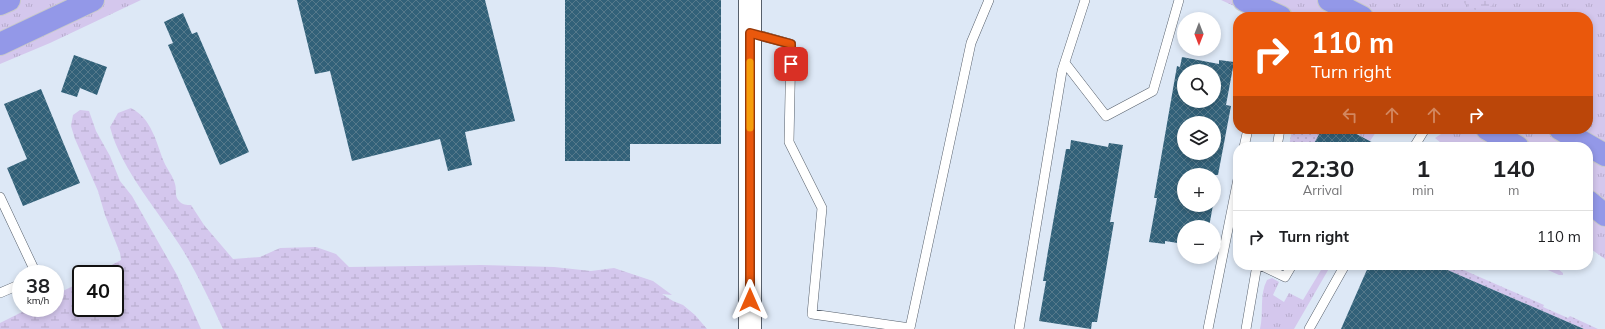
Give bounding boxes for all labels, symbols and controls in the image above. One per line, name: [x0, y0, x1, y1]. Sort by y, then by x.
north arrow: [1177, 12, 1221, 56]
map controls: [1177, 12, 1221, 264]
text: 110 m: [1311, 25, 1394, 60]
icon: right: [1245, 28, 1297, 80]
pin: [774, 47, 808, 81]
icon: arrive: [780, 53, 802, 75]
text: Turn right: [1311, 60, 1391, 83]
button: search: [1177, 64, 1221, 108]
icon: left: [1339, 104, 1361, 126]
icon: ahead: [1381, 104, 1403, 126]
icon: ahead: [1423, 104, 1445, 126]
icon: right: [1465, 104, 1487, 126]
button: layers: [1177, 116, 1221, 160]
text: 22:30: [1291, 153, 1354, 183]
text: 1: [1416, 153, 1430, 183]
text: 140: [1492, 153, 1535, 183]
button: +: [1177, 168, 1221, 212]
text: Arrival: [1303, 182, 1342, 198]
text: min: [1412, 182, 1434, 198]
text: m: [1508, 182, 1519, 198]
button: −: [1177, 220, 1221, 264]
icon: right: [1245, 226, 1267, 248]
text: Turn right: [1279, 227, 1349, 246]
text: 110 m: [1537, 227, 1581, 246]
speed limit sign: 40: [72, 265, 124, 317]
text: 38: [26, 273, 50, 298]
position arrow: [729, 279, 771, 321]
text: km/h: [27, 294, 49, 307]

